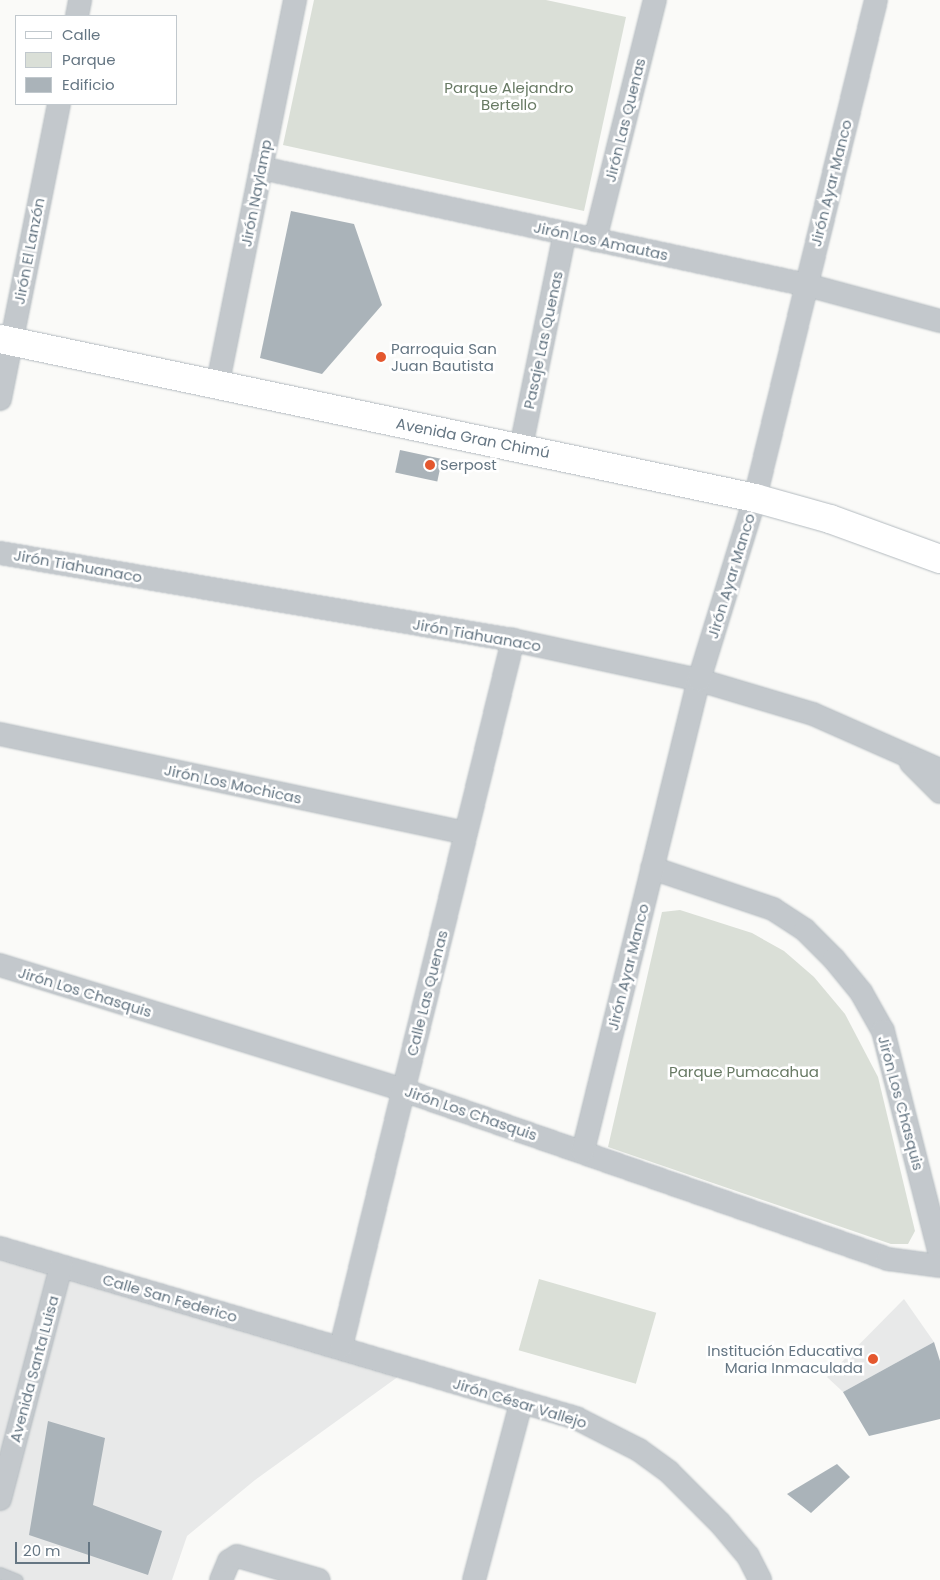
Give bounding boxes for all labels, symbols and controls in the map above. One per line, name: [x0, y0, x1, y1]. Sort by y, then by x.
legend: [15, 15, 178, 105]
text: Calle: [62, 24, 100, 45]
text: Parque: [62, 49, 115, 70]
street label: Jirón Las Quenas: [601, 56, 649, 184]
text: Edificio: [62, 74, 115, 95]
park label: Parque Alejandro Bertello: [444, 78, 574, 113]
street label: Jirón Ayar Manco: [807, 118, 855, 248]
street label: Jirón Naylamp: [237, 138, 275, 248]
street label: Jirón El Lanzón: [10, 196, 48, 306]
street label: Jirón Los Amautas: [532, 218, 670, 264]
street label: Pasaje Las Quenas: [520, 269, 566, 411]
place label: Parroquia San Juan Bautista: [391, 339, 497, 374]
marker: Parroquia San Juan Bautista: [375, 351, 387, 363]
street label: Avenida Gran Chimú: [395, 414, 551, 462]
place label: Serpost: [440, 456, 497, 474]
marker: Serpost: [424, 459, 436, 471]
street label: Jirón Ayar Manco: [703, 511, 759, 641]
street label: Jirón Tiahuanaco: [12, 546, 144, 586]
street label: Jirón Tiahuanaco: [411, 615, 543, 655]
street label: Jirón Los Mochicas: [162, 761, 304, 807]
street label: Jirón Ayar Manco: [604, 902, 652, 1032]
street label: Calle Las Quenas: [403, 928, 451, 1058]
street label: Jirón Los Chasquis: [16, 963, 154, 1021]
street label: Jirón Los Chasquis: [874, 1034, 928, 1172]
park label: Parque Pumacahua: [669, 1063, 819, 1081]
street label: Jirón Los Chasquis: [402, 1082, 540, 1144]
street label: Calle San Federico: [101, 1270, 239, 1326]
street label: Avenida Santa Luisa: [6, 1294, 62, 1444]
place label: Institución Educativa Maria Inmaculada: [707, 1341, 863, 1376]
marker: Institución Educativa Maria Inmaculada: [867, 1353, 879, 1365]
street label: Jirón César Vallejo: [451, 1374, 589, 1432]
scale bar: [18, 1532, 92, 1564]
text: 20 m: [23, 1540, 61, 1561]

